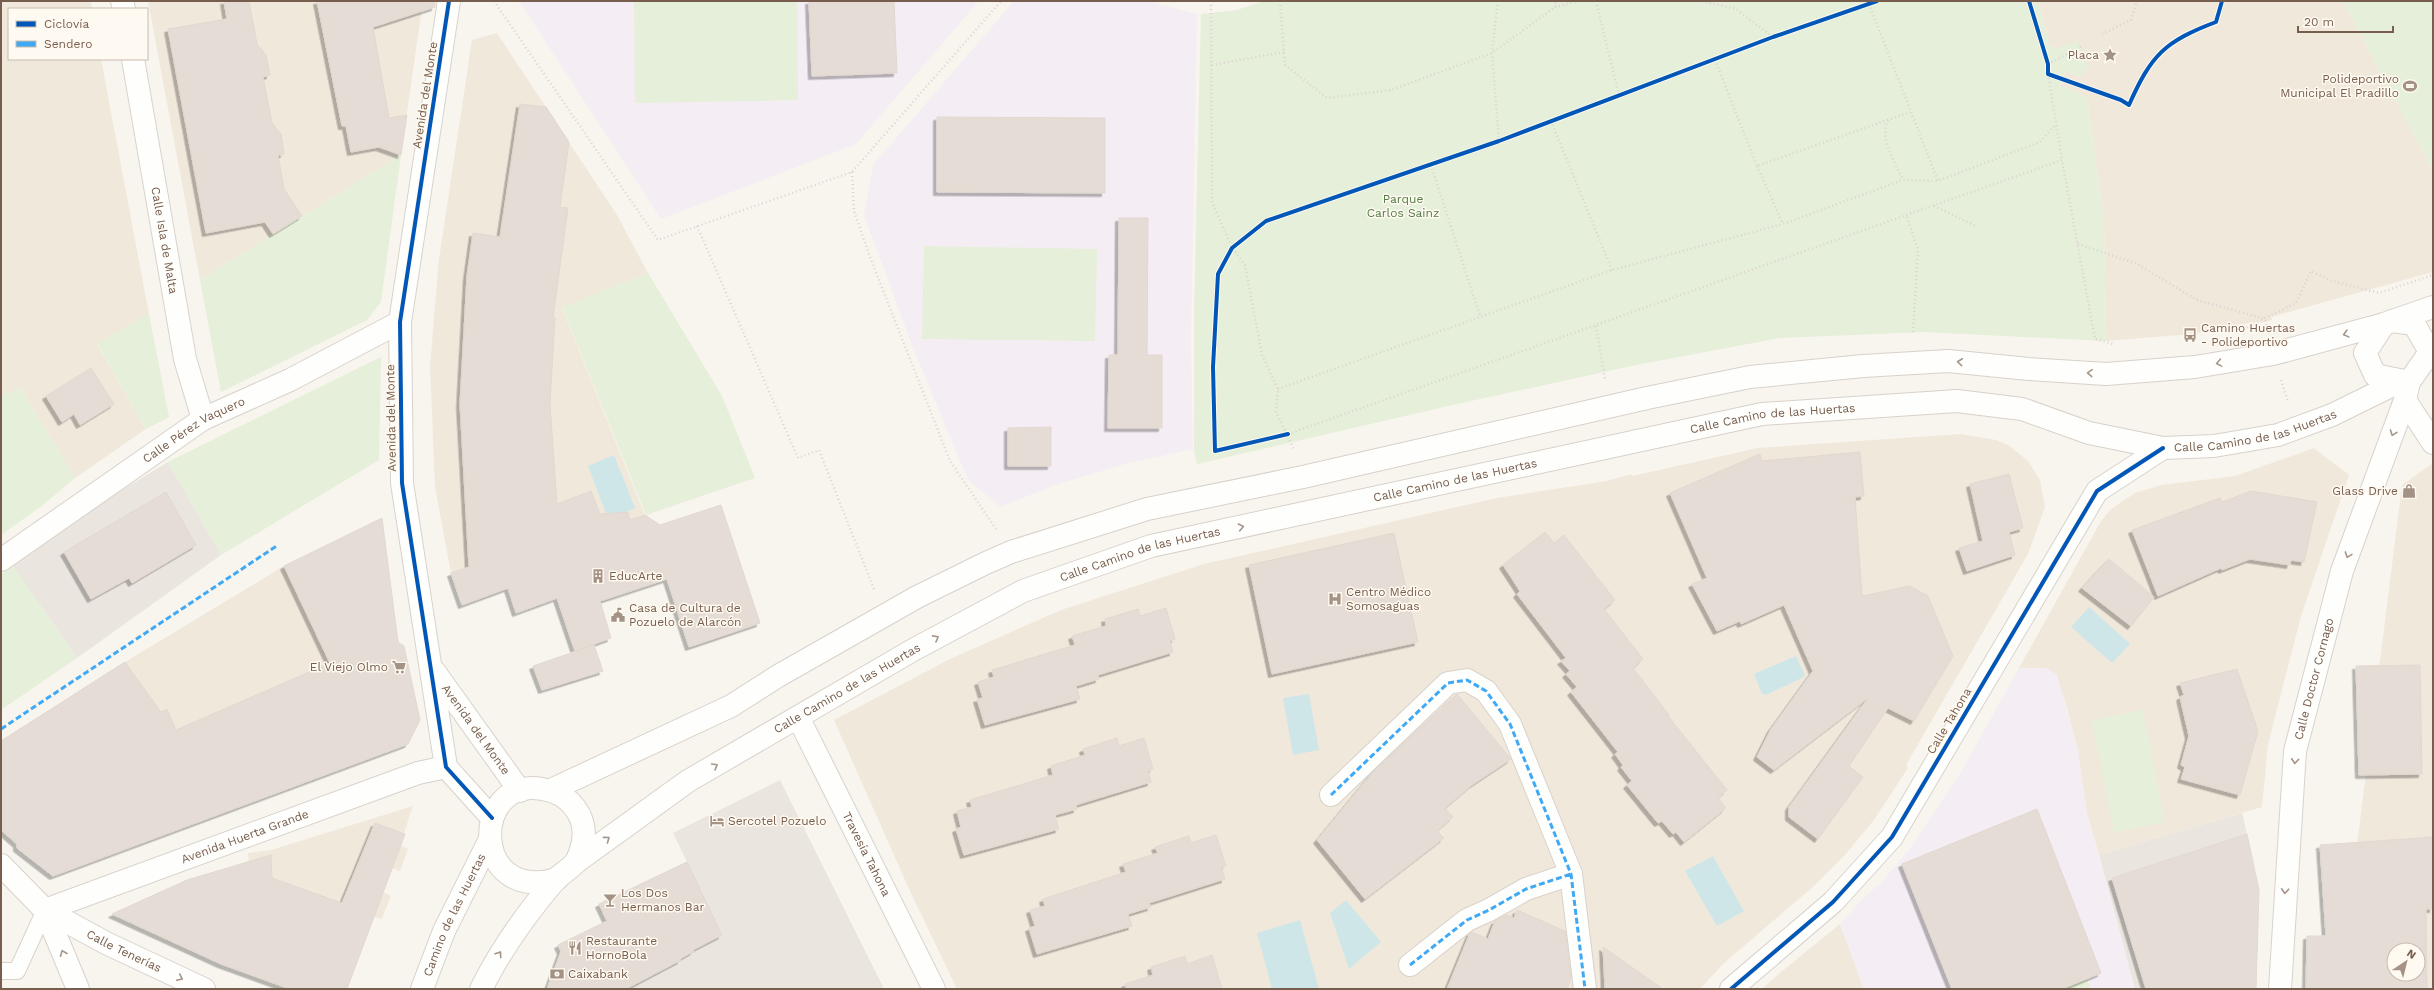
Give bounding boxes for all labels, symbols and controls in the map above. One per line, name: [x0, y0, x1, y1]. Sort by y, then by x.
legend: [8, 8, 148, 60]
scale bar: [2298, 8, 2393, 34]
text: 20 m: [2304, 15, 2334, 29]
text: Ciclovía: [44, 17, 89, 31]
text: Sendero: [44, 37, 92, 51]
street label: Avenida del Monte: [410, 41, 440, 149]
place icon: Placa: [2102, 47, 2118, 63]
place label: Placa: [2068, 48, 2099, 62]
place label: Polideportivo Municipal El Pradillo: [2280, 72, 2399, 100]
sports icon: Polideportivo Municipal El Pradillo: [2402, 78, 2418, 94]
street label: Calle Isla de Malta: [148, 186, 181, 295]
park label: Parque Carlos Sainz: [1367, 192, 1439, 220]
place label: Camino Huertas - Polideportivo: [2201, 321, 2295, 349]
bus stop icon: Camino Huertas - Polideportivo: [2182, 327, 2198, 343]
one-way arrow: [2342, 329, 2349, 338]
one-way arrow: [1957, 358, 1963, 367]
one-way arrow: [2216, 358, 2222, 367]
street label: Avenida del Monte: [383, 364, 399, 472]
one-way arrow: [2087, 368, 2093, 377]
street label: Calle Pérez Vaquero: [140, 394, 247, 466]
street label: Calle Camino de las Huertas: [1689, 401, 1856, 436]
street label: Calle Camino de las Huertas: [2174, 407, 2339, 455]
one-way arrow: [2390, 429, 2398, 436]
street label: Calle Camino de las Huertas: [1372, 456, 1538, 505]
shop icon: Glass Drive: [2401, 483, 2417, 499]
place label: Glass Drive: [2332, 484, 2398, 498]
one-way arrow: [1237, 523, 1244, 531]
street label: Calle Camino de las Huertas: [1058, 524, 1222, 585]
one-way arrow: [2345, 551, 2353, 558]
building icon: EducArte: [590, 568, 606, 584]
place label: EducArte: [609, 569, 663, 583]
place label: Centro Médico Somosaguas: [1346, 585, 1431, 613]
hospital icon: Centro Médico Somosaguas: [1327, 591, 1343, 607]
place label: Casa de Cultura de Pozuelo de Alarcón: [629, 601, 742, 629]
public building icon: Casa de Cultura de Pozuelo de Alarcón: [610, 607, 626, 623]
street label: Calle Doctor Cornago: [2291, 617, 2336, 741]
one-way arrow: [932, 635, 939, 642]
street label: Calle Camino de las Huertas: [771, 640, 923, 736]
supermarket icon: El Viejo Olmo: [391, 659, 407, 675]
place label: El Viejo Olmo: [310, 660, 388, 674]
street label: Avenida del Monte: [439, 682, 513, 778]
street label: Calle Tahona: [1924, 685, 1974, 757]
one-way arrow: [2290, 758, 2299, 764]
one-way arrow: [711, 764, 718, 771]
street label: Avenida Huerta Grande: [179, 807, 311, 866]
street label: Travesía Tahona: [840, 810, 894, 899]
hotel icon: Sercotel Pozuelo: [709, 813, 725, 829]
place label: Sercotel Pozuelo: [728, 814, 826, 828]
one-way arrow: [603, 837, 610, 844]
street label: Camino de las Huertas: [420, 851, 489, 978]
place label: Los Dos Hermanos Bar: [621, 886, 704, 914]
one-way arrow: [2281, 888, 2289, 894]
bar icon: Los Dos Hermanos Bar: [602, 892, 618, 908]
street label: Calle Tenerías: [84, 927, 164, 975]
place label: Restaurante HornoBola: [586, 934, 657, 962]
restaurant icon: Restaurante HornoBola: [567, 940, 583, 956]
north arrow: [2386, 942, 2426, 982]
text: N: [2404, 947, 2419, 962]
one-way arrow: [59, 950, 67, 957]
one-way arrow: [494, 952, 501, 959]
bank icon: Caixabank: [549, 966, 565, 982]
place label: Caixabank: [568, 967, 628, 981]
one-way arrow: [175, 973, 183, 981]

